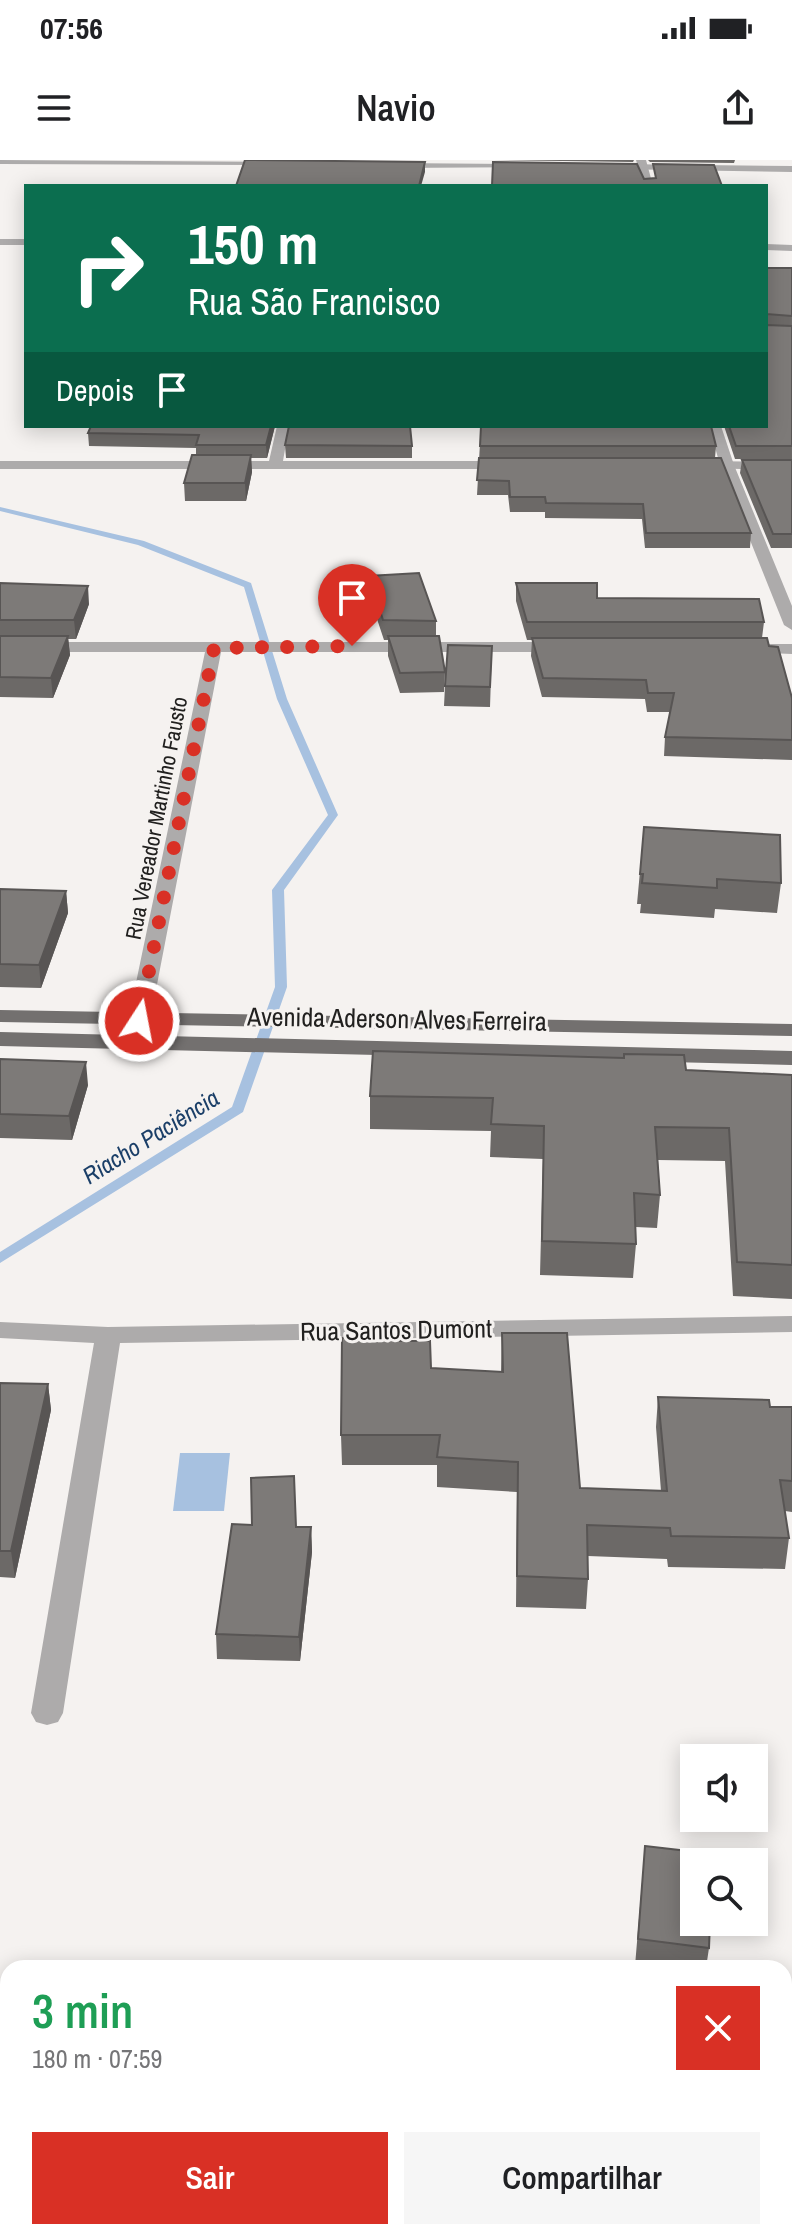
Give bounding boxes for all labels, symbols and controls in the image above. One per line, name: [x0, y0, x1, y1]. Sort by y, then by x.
text: 07:56: [40, 8, 103, 48]
text: Navio: [356, 84, 436, 132]
icon: menu: [32, 86, 76, 130]
icon: share: [716, 86, 760, 130]
text: 150 m: [188, 206, 318, 281]
icon: right: [56, 216, 160, 320]
text: Rua São Francisco: [188, 278, 441, 326]
icon: arrive: [150, 368, 194, 412]
text: Depois: [56, 370, 134, 410]
pin: [318, 564, 386, 646]
icon: arrive: [330, 576, 374, 620]
street label: Rua Vereador Martinho Fausto: [118, 694, 194, 942]
position arrow: [97, 979, 181, 1063]
street label: Avenida Aderson Alves Ferreira: [246, 998, 547, 1039]
water label: Riacho Paciência: [76, 1081, 225, 1191]
street label: Rua Santos Dumont: [300, 1310, 492, 1349]
map controls: [680, 1744, 768, 1936]
button: sound: [680, 1744, 768, 1832]
button: search: [680, 1848, 768, 1936]
text: 3 min: [32, 1978, 133, 2043]
button: close: [676, 1986, 760, 2070]
text: 180 m · 07:59: [32, 2041, 162, 2076]
button: Sair: [32, 2132, 388, 2224]
button: Compartilhar: [404, 2132, 760, 2224]

